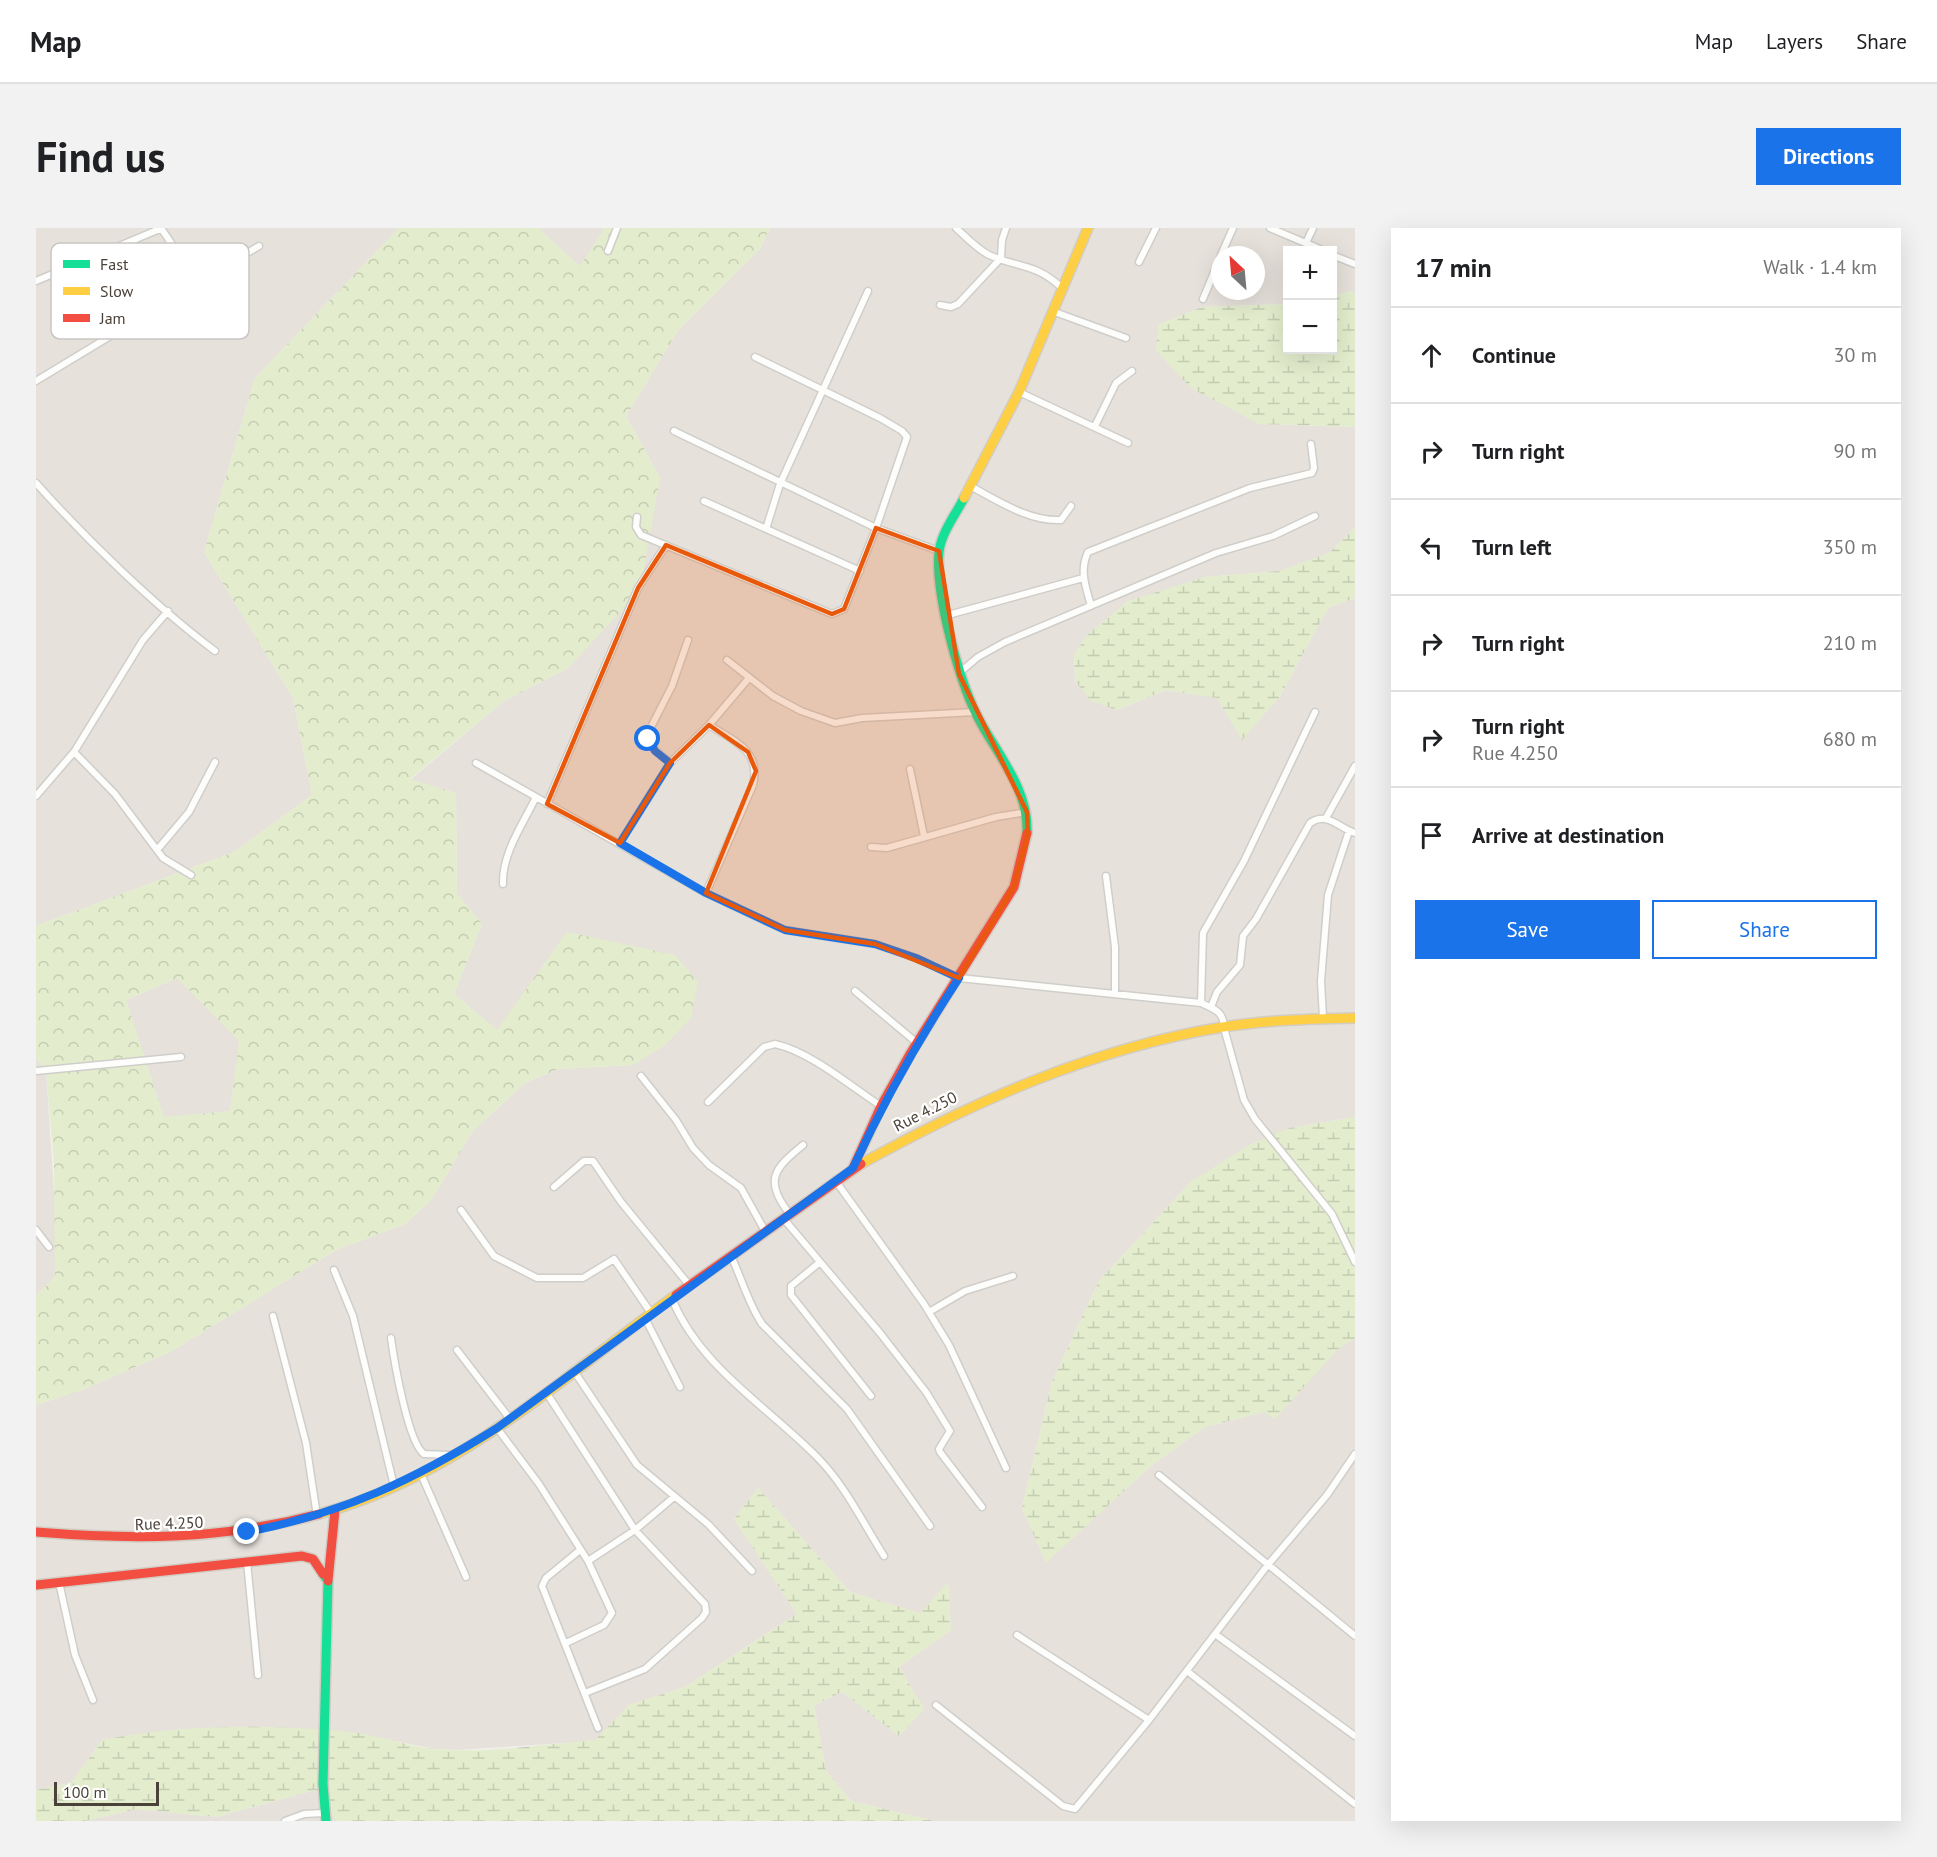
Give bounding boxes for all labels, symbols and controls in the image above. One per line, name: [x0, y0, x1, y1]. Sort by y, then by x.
text: Map: [30, 23, 81, 60]
text: Map: [1695, 28, 1733, 55]
text: Layers: [1766, 28, 1823, 55]
text: Share: [1856, 28, 1907, 55]
button: Directions: [1756, 128, 1901, 185]
text: Find us: [36, 129, 165, 184]
legend: [51, 243, 249, 339]
north arrow: [1211, 246, 1265, 300]
map controls: [1283, 246, 1337, 354]
button: +: [1283, 246, 1337, 300]
text: 17 min: [1415, 251, 1492, 284]
text: Fast: [100, 254, 129, 274]
text: Walk · 1.4 km: [1763, 254, 1877, 280]
text: Slow: [100, 281, 134, 301]
button: −: [1283, 300, 1337, 354]
text: Jam: [99, 308, 126, 328]
icon: ahead: [1415, 339, 1448, 372]
text: Continue: [1472, 341, 1556, 369]
text: 30 m: [1834, 342, 1877, 368]
icon: right: [1415, 435, 1448, 468]
text: Turn right: [1472, 437, 1564, 465]
text: 90 m: [1834, 438, 1877, 464]
icon: left: [1415, 531, 1448, 564]
text: Turn left: [1472, 533, 1552, 561]
text: 350 m: [1823, 534, 1877, 560]
icon: right: [1415, 627, 1448, 660]
text: Turn right: [1472, 629, 1564, 657]
text: 210 m: [1823, 630, 1877, 656]
text: Turn right: [1472, 712, 1564, 740]
icon: right: [1415, 723, 1448, 756]
route start: [634, 725, 660, 751]
text: 680 m: [1823, 726, 1877, 752]
text: Rue 4.250: [1472, 740, 1558, 766]
icon: arrive: [1415, 819, 1448, 852]
text: Arrive at destination: [1472, 821, 1664, 849]
button: Save: [1415, 900, 1640, 959]
button: Share: [1652, 900, 1877, 959]
street label: Rue 4.250: [890, 1086, 960, 1136]
street label: Rue 4.250: [134, 1512, 204, 1534]
route end: [233, 1518, 259, 1544]
scale bar: [54, 1779, 159, 1806]
text: 100 m: [63, 1782, 106, 1802]

